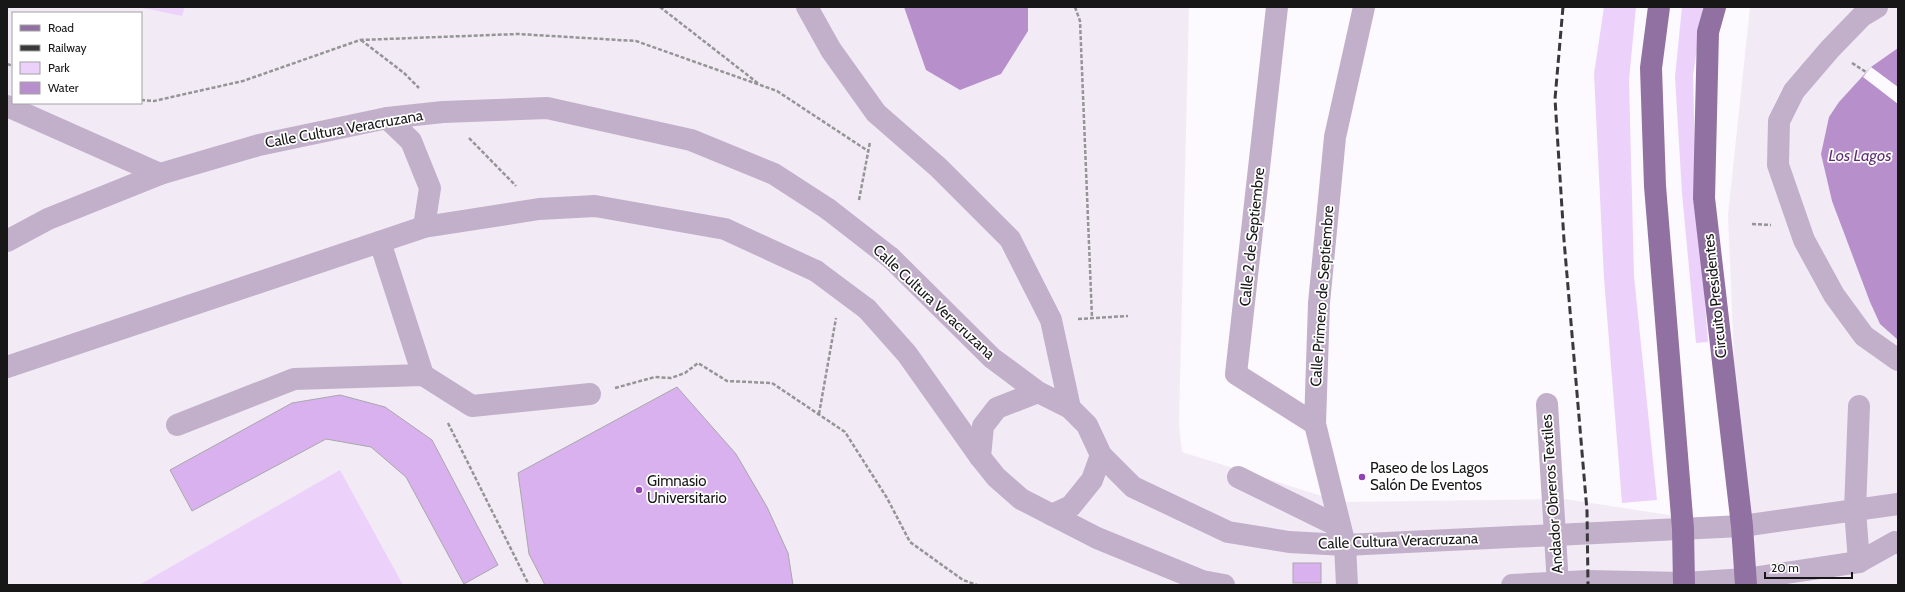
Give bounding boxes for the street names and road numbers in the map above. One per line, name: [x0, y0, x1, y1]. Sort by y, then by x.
street label: Calle Cultura Veracruzana: [264, 106, 425, 152]
street label: Calle 2 de Septiembre: [1236, 166, 1268, 307]
street label: Calle Primero de Septiembre: [1307, 204, 1337, 387]
street label: Circuito Presidentes: [1700, 233, 1730, 359]
street label: Calle Cultura Veracruzana: [869, 241, 999, 364]
street label: Andador Obreros Textiles: [1537, 414, 1567, 574]
street label: Calle Cultura Veracruzana: [1318, 529, 1479, 553]

